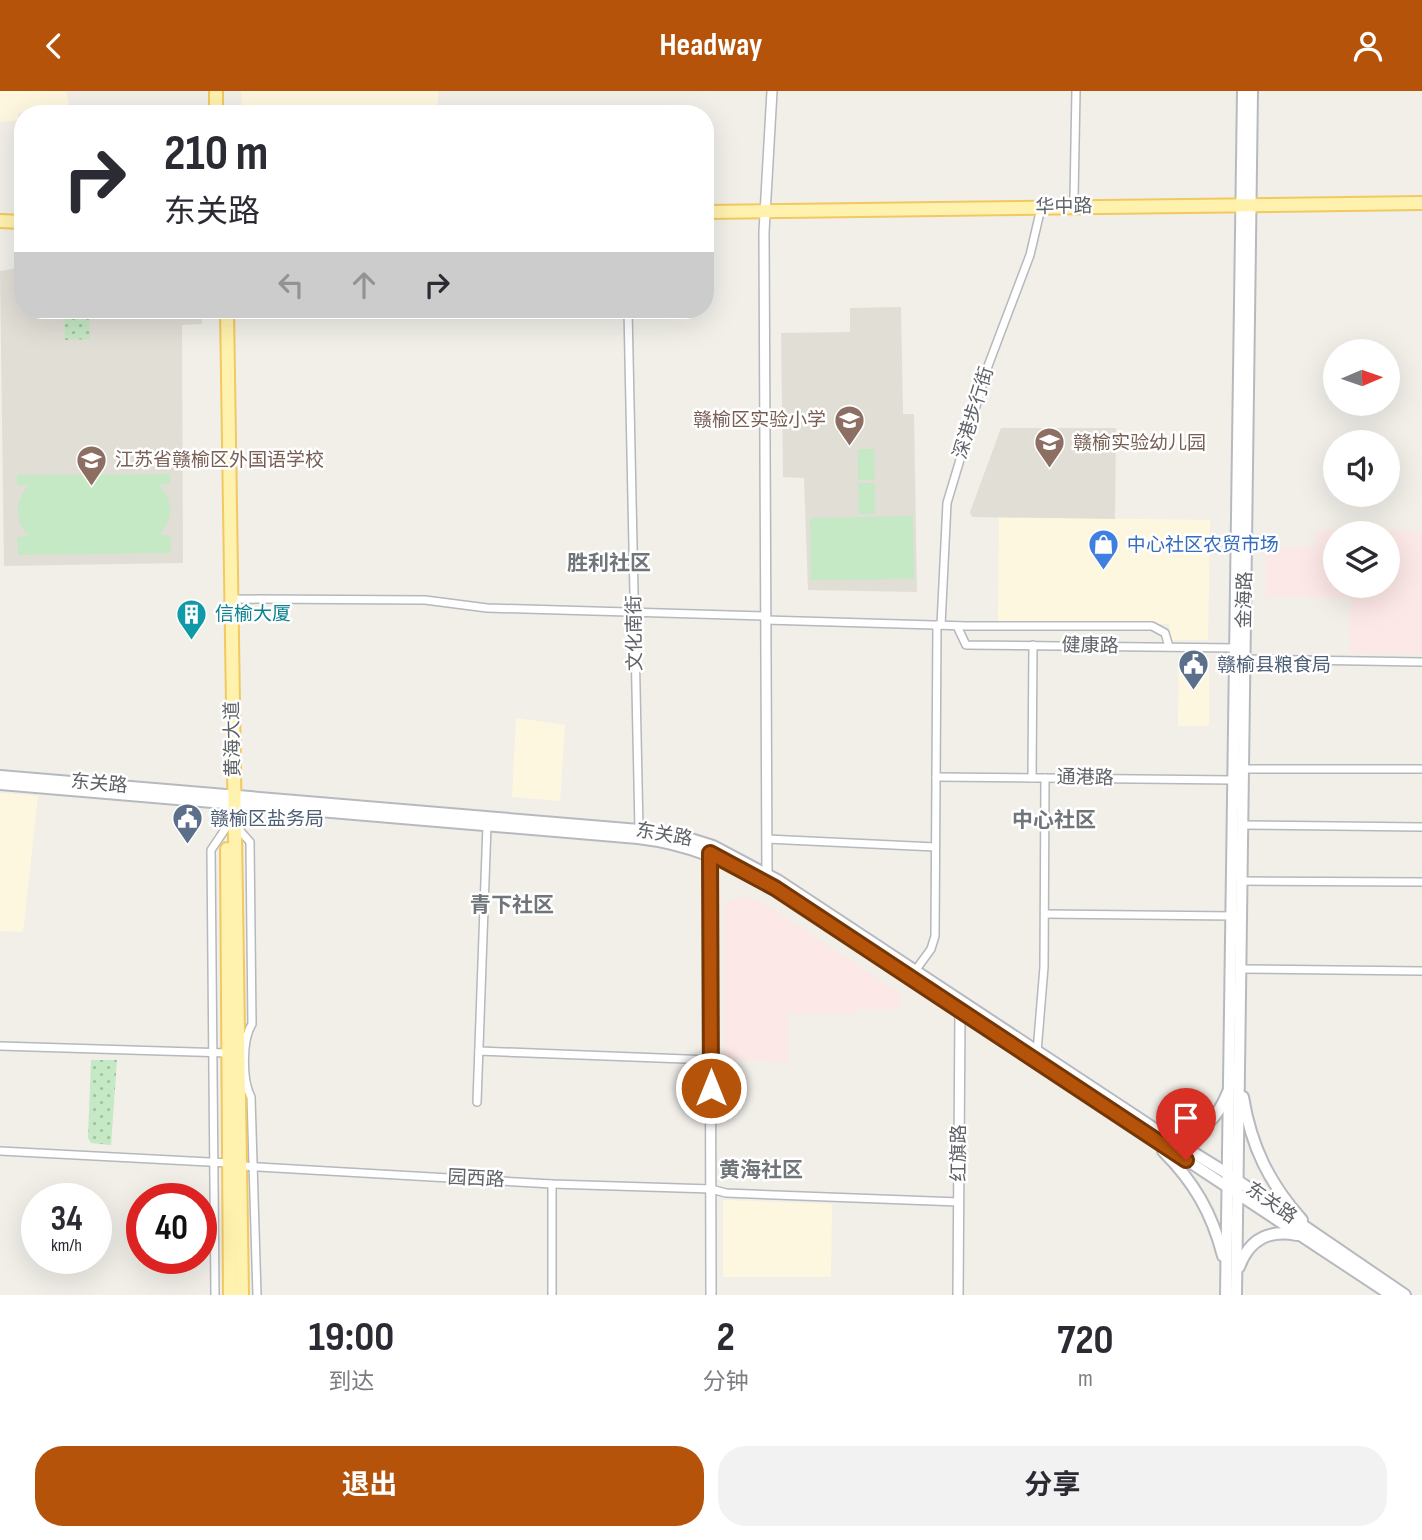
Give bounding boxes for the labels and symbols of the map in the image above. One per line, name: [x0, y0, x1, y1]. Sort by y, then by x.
street label: 华中路: [1035, 195, 1093, 219]
north arrow: [1323, 339, 1400, 417]
street label: 深港步行街: [949, 364, 999, 462]
school or university icon: 赣榆区实验小学: [832, 403, 866, 447]
place label: 赣榆区实验小学: [693, 409, 826, 432]
school or university icon: 赣榆实验幼儿园: [1033, 426, 1067, 470]
place label: 赣榆实验幼儿园: [1073, 432, 1206, 455]
school or university icon: 江苏省赣榆区外国语学校: [75, 443, 109, 487]
place label: 江苏省赣榆区外国语学校: [115, 449, 324, 472]
shop icon: 中心社区农贸市场: [1087, 528, 1121, 572]
place label: 中心社区农贸市场: [1127, 534, 1279, 557]
district label: 胜利社区: [567, 551, 651, 576]
street label: 金海路: [1233, 571, 1257, 629]
street label: 文化南街: [623, 595, 647, 671]
building icon: 信榆大厦: [175, 597, 209, 641]
place label: 信榆大厦: [215, 603, 291, 626]
street label: 健康路: [1061, 634, 1119, 658]
public building icon: 赣榆县粮食局: [1177, 648, 1211, 692]
place label: 赣榆县粮食局: [1217, 654, 1331, 677]
street label: 黄海大道: [221, 701, 245, 777]
street label: 通港路: [1056, 766, 1114, 790]
street label: 东关路: [70, 770, 128, 798]
public building icon: 赣榆区盐务局: [170, 802, 204, 846]
place label: 赣榆区盐务局: [210, 808, 324, 831]
district label: 中心社区: [1012, 808, 1096, 833]
street label: 东关路: [634, 819, 694, 851]
district label: 青下社区: [470, 893, 554, 918]
position arrow: [674, 1051, 748, 1125]
pin: [1156, 1088, 1216, 1160]
street label: 红旗路: [948, 1124, 971, 1182]
district label: 黄海社区: [719, 1158, 803, 1183]
street label: 园西路: [447, 1166, 505, 1192]
street label: 东关路: [1241, 1177, 1301, 1229]
speed limit sign: 40: [126, 1183, 217, 1274]

